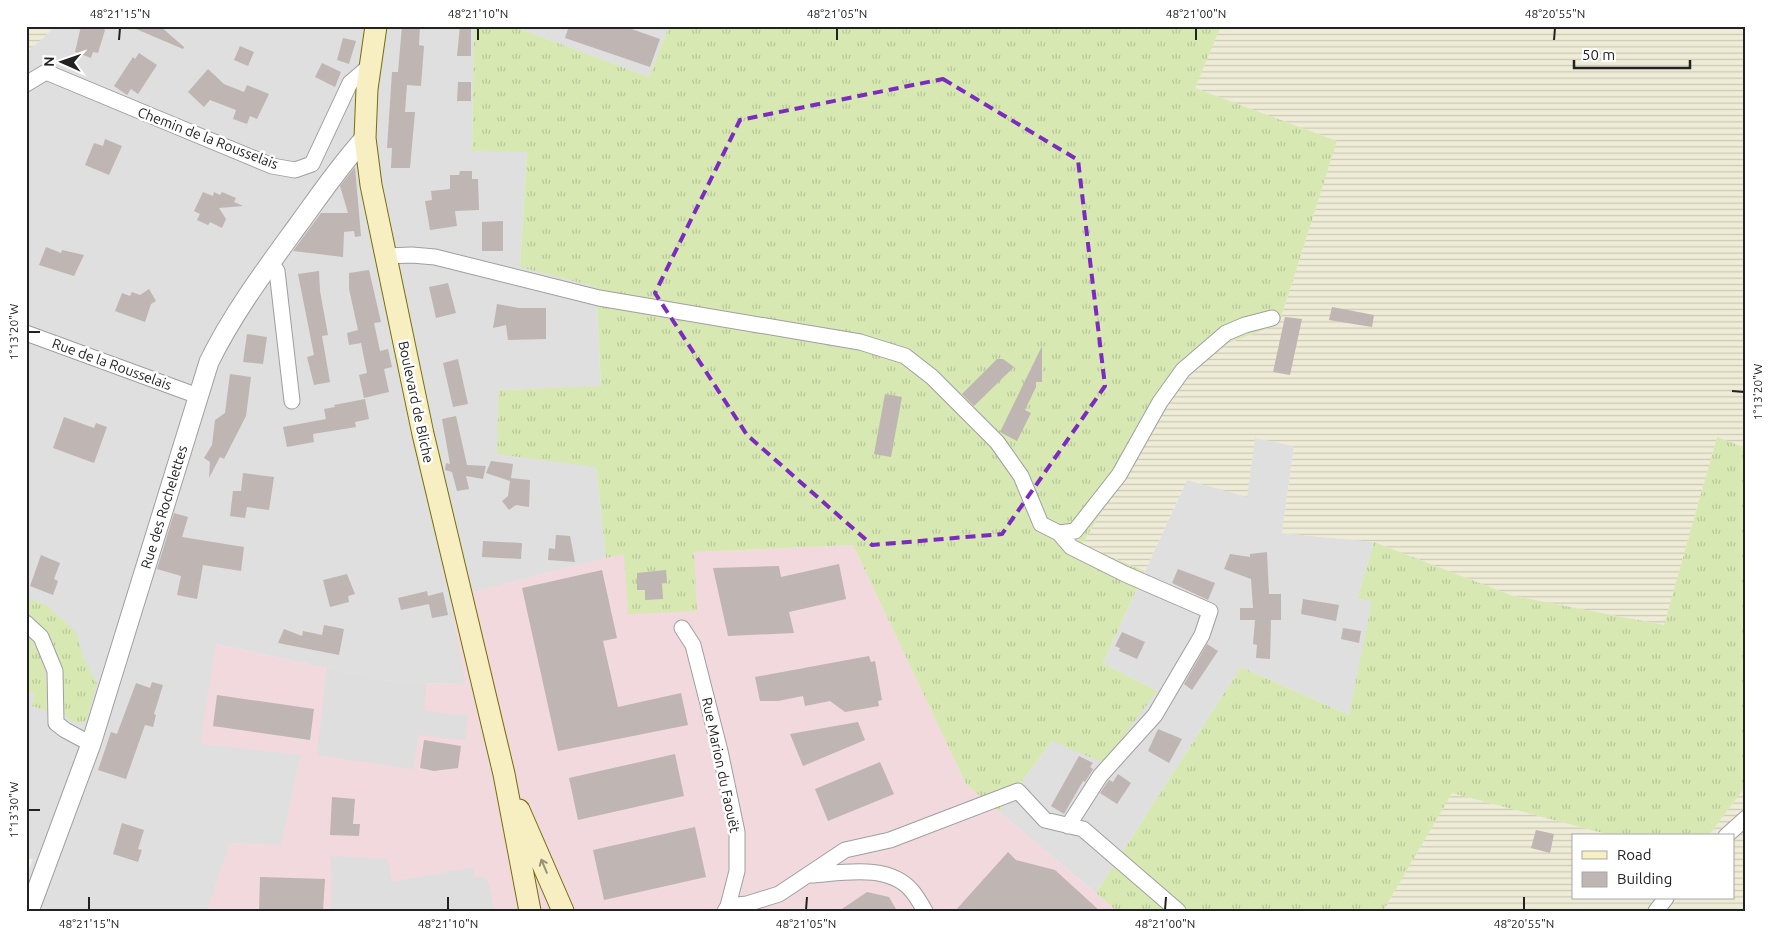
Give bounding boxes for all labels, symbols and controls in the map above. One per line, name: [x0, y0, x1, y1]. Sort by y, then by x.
text: 48°21'15"N: [90, 7, 150, 20]
text: 48°21'10"N: [448, 7, 508, 20]
text: 48°21'05"N: [807, 7, 867, 20]
text: 48°21'00"N: [1166, 7, 1226, 20]
text: 48°20'55"N: [1525, 7, 1585, 20]
north arrow: [38, 38, 88, 88]
scale bar: [1574, 38, 1691, 70]
text: 50 m: [1582, 46, 1615, 63]
text: N: [41, 56, 57, 67]
street label: Chemin de la Rousselais: [135, 104, 281, 172]
text: 1°13'20"W: [7, 304, 20, 360]
street label: Rue de la Rousselais: [50, 335, 174, 393]
street label: Boulevard de Bliche: [395, 339, 437, 465]
text: 1°13'20"W: [1751, 364, 1764, 420]
street label: Rue des Rochelettes: [138, 443, 190, 571]
street label: Rue Marion du Faouët: [699, 696, 743, 835]
text: 1°13'30"W: [7, 782, 20, 838]
legend: [1572, 834, 1734, 900]
text: Road: [1617, 846, 1652, 863]
one-way arrow: [538, 859, 548, 874]
text: Building: [1617, 870, 1672, 887]
text: 48°21'15"N: [59, 917, 119, 930]
text: 48°21'10"N: [418, 917, 478, 930]
text: 48°21'05"N: [776, 917, 836, 930]
text: 48°21'00"N: [1135, 917, 1195, 930]
text: 48°20'55"N: [1494, 917, 1554, 930]

